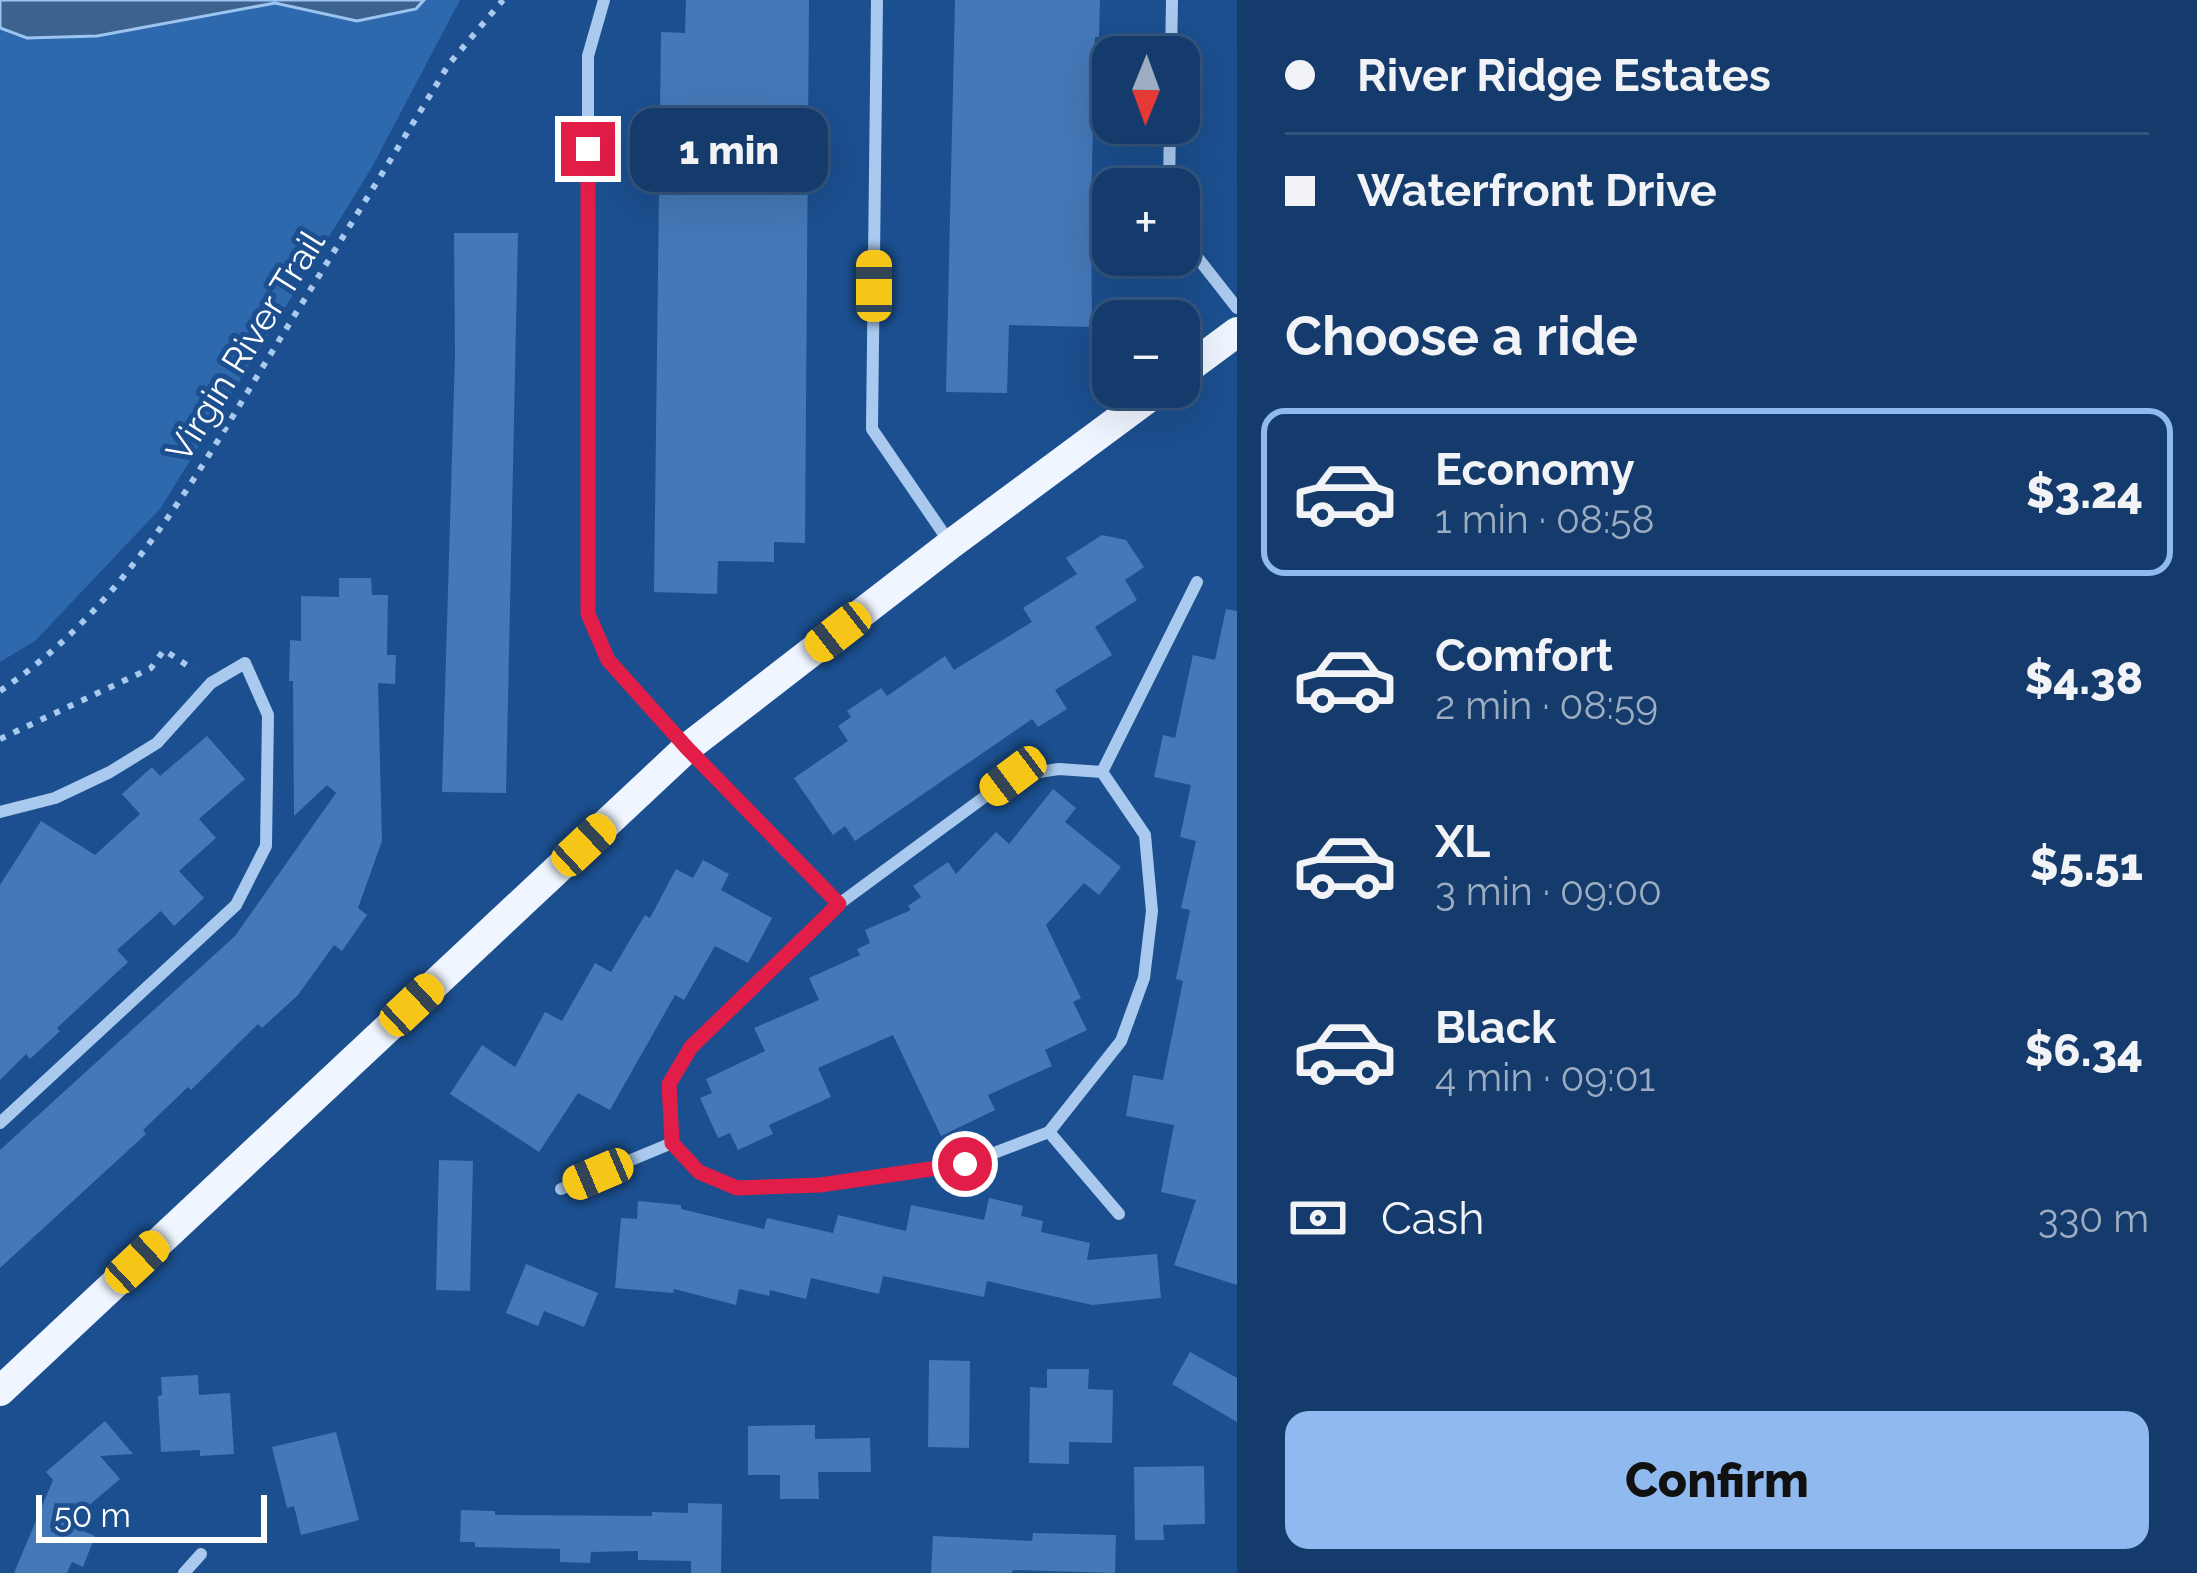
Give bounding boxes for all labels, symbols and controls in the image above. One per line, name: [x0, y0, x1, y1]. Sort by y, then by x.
north arrow: [1092, 36, 1200, 144]
map controls: [1092, 36, 1200, 408]
text: River Ridge Estates: [1357, 49, 1771, 102]
callout: 1 min: [630, 107, 828, 191]
route end: [561, 122, 615, 176]
text: 1 min: [679, 127, 779, 173]
text: Waterfront Drive: [1357, 164, 1717, 217]
button: +: [1092, 168, 1200, 276]
street label: Virgin River Trail: [157, 223, 333, 469]
car: [856, 250, 892, 322]
button: −: [1092, 300, 1200, 408]
text: Choose a ride: [1285, 304, 1638, 368]
icon: car: [1291, 438, 1399, 546]
text: Economy: [1435, 443, 1635, 496]
text: $3.24: [2026, 466, 2143, 519]
text: 1 min · 08:58: [1435, 496, 1655, 542]
car: [799, 596, 877, 668]
icon: car: [1291, 624, 1399, 732]
text: Comfort: [1435, 629, 1613, 682]
text: $4.38: [2024, 652, 2143, 705]
text: 2 min · 08:59: [1435, 682, 1658, 728]
car: [973, 740, 1053, 812]
car: [545, 807, 623, 883]
icon: car: [1291, 810, 1399, 918]
text: XL: [1435, 815, 1490, 868]
text: $5.51: [2030, 838, 2143, 891]
text: 3 min · 09:00: [1435, 868, 1662, 914]
car: [373, 967, 451, 1043]
icon: car: [1291, 996, 1399, 1104]
text: Black: [1435, 1001, 1556, 1054]
text: $6.34: [2024, 1024, 2143, 1077]
text: 4 min · 09:01: [1435, 1054, 1655, 1100]
route start: [938, 1137, 992, 1191]
car: [558, 1143, 638, 1205]
icon: cash: [1285, 1185, 1351, 1251]
text: Cash: [1381, 1192, 1484, 1245]
text: 330 m: [2038, 1195, 2149, 1241]
car: [98, 1224, 176, 1300]
button: Confirm: [1285, 1411, 2149, 1549]
scale bar: [36, 1489, 267, 1542]
text: 50 m: [54, 1496, 131, 1535]

